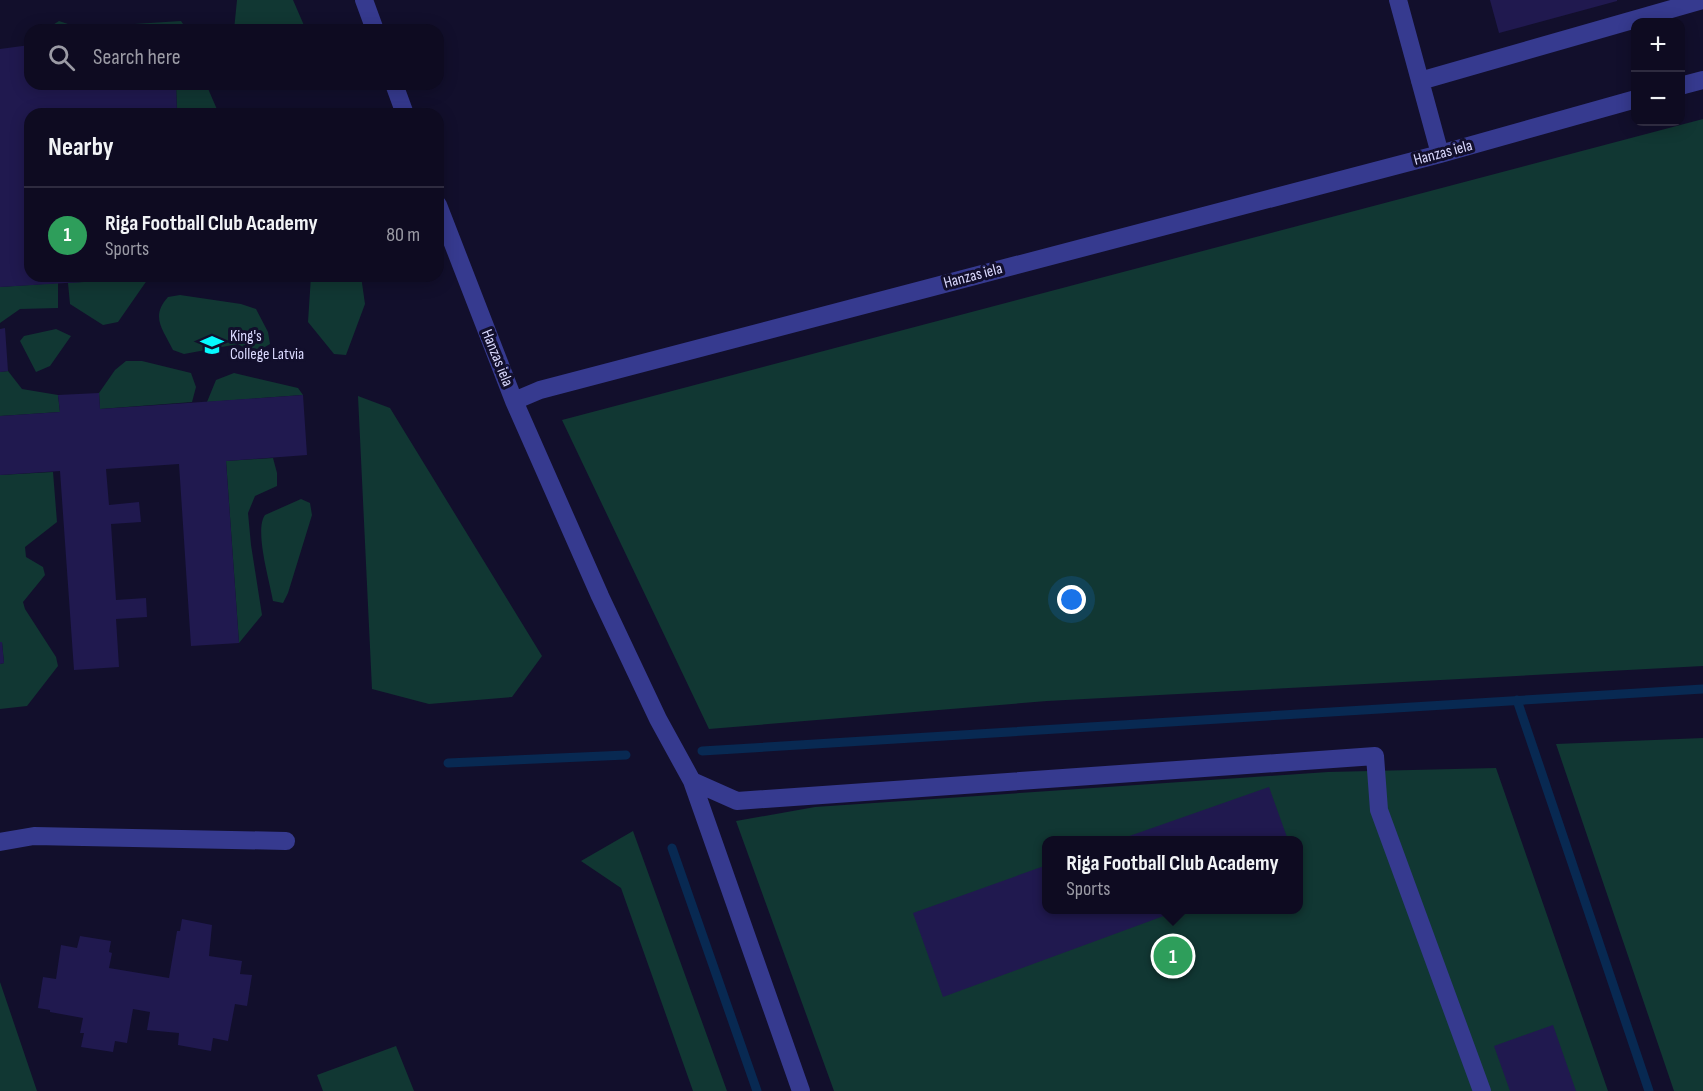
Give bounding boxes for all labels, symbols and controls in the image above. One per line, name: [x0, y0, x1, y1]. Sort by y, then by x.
map controls: [1631, 18, 1685, 126]
button: +: [1631, 18, 1685, 72]
search box: [24, 24, 444, 90]
icon: search: [45, 41, 78, 74]
text: Search here: [93, 44, 180, 71]
button: −: [1631, 72, 1685, 126]
text: Nearby: [48, 132, 114, 163]
street label: Hanzas iela: [1412, 136, 1474, 170]
text: Riga Football Club Academy: [105, 210, 318, 237]
text: 1: [64, 223, 71, 247]
text: 80 m: [386, 223, 420, 247]
text: Sports: [105, 237, 149, 261]
street label: Hanzas iela: [942, 259, 1004, 293]
place label: King's College Latvia: [230, 327, 304, 364]
street label: Hanzas iela: [477, 327, 517, 389]
school or university icon: King's College Latvia: [199, 332, 225, 358]
your location: [1057, 585, 1086, 614]
popup: [1042, 836, 1303, 914]
text: Riga Football Club Academy: [1066, 850, 1279, 877]
text: Sports: [1066, 877, 1110, 901]
pin: 1: [1154, 934, 1192, 978]

